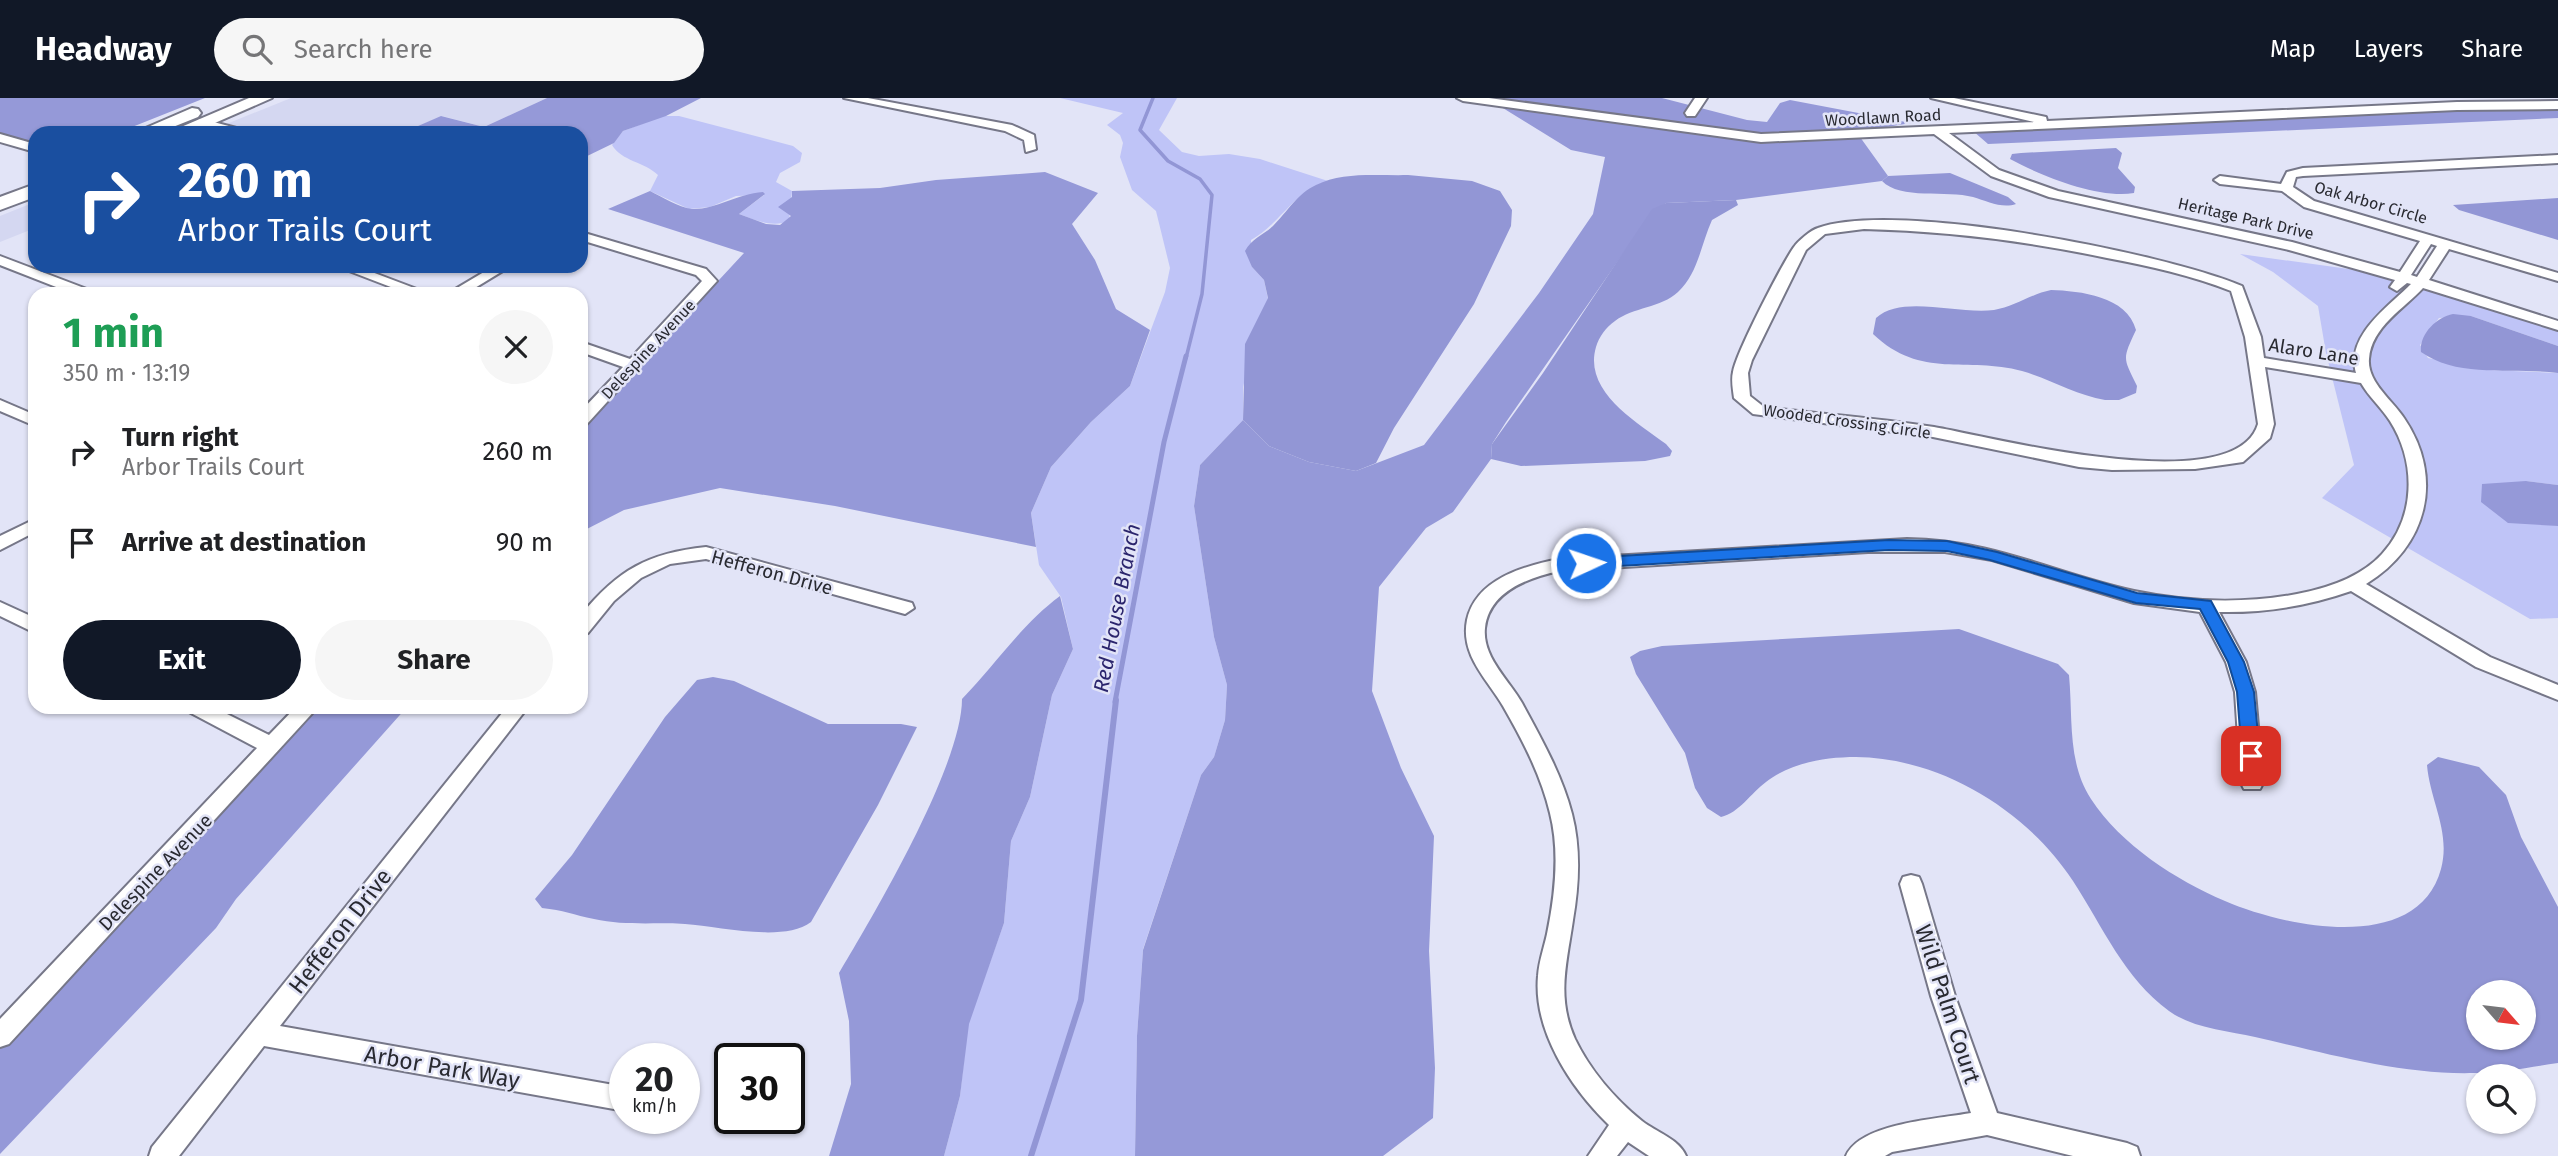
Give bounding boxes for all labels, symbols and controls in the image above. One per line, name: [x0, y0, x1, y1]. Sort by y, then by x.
search box: [214, 18, 704, 81]
text: Headway: [35, 29, 172, 69]
icon: search: [238, 30, 276, 68]
text: Search here: [294, 34, 433, 65]
text: Map: [2270, 35, 2316, 63]
text: Layers: [2354, 35, 2423, 63]
text: Share: [2461, 35, 2523, 63]
street label: Woodlawn Road: [1824, 105, 1942, 130]
text: 260 m: [178, 151, 313, 210]
icon: right: [63, 154, 154, 245]
street label: Oak Arbor Circle: [2312, 177, 2430, 228]
street label: Heritage Park Drive: [2176, 194, 2316, 243]
text: Arbor Trails Court: [178, 211, 432, 249]
street label: Delespine Avenue: [597, 296, 699, 403]
text: 1 min: [63, 308, 164, 358]
button: close: [479, 310, 553, 384]
street label: Alaro Lane: [2267, 333, 2361, 370]
text: 350 m · 13:19: [63, 359, 190, 387]
street label: Wooded Crossing Circle: [1762, 400, 1932, 443]
text: Turn right: [122, 422, 239, 453]
icon: right: [63, 433, 101, 471]
text: 260 m: [483, 436, 553, 467]
text: Arbor Trails Court: [122, 453, 304, 481]
water label: Red House Branch: [1088, 521, 1146, 695]
icon: arrive: [63, 524, 101, 562]
position arrow: [1549, 526, 1623, 600]
text: Arrive at destination: [122, 527, 366, 558]
text: 90 m: [496, 527, 553, 558]
street label: Hefferon Drive: [709, 545, 835, 600]
button: Exit: [63, 620, 301, 700]
button: Share: [315, 620, 553, 700]
pin: [2221, 726, 2281, 786]
icon: arrive: [2232, 737, 2270, 775]
street label: Delespine Avenue: [94, 809, 217, 936]
street label: Hefferon Drive: [282, 863, 398, 999]
street label: Wild Palm Court: [1909, 921, 1987, 1088]
north arrow: [2466, 980, 2536, 1050]
map controls: [2466, 980, 2536, 1134]
street label: Arbor Park Way: [362, 1040, 523, 1095]
speed limit sign: 30: [714, 1043, 805, 1134]
text: 20: [635, 1058, 674, 1100]
button: search: [2466, 1064, 2536, 1134]
text: km/h: [632, 1095, 677, 1117]

